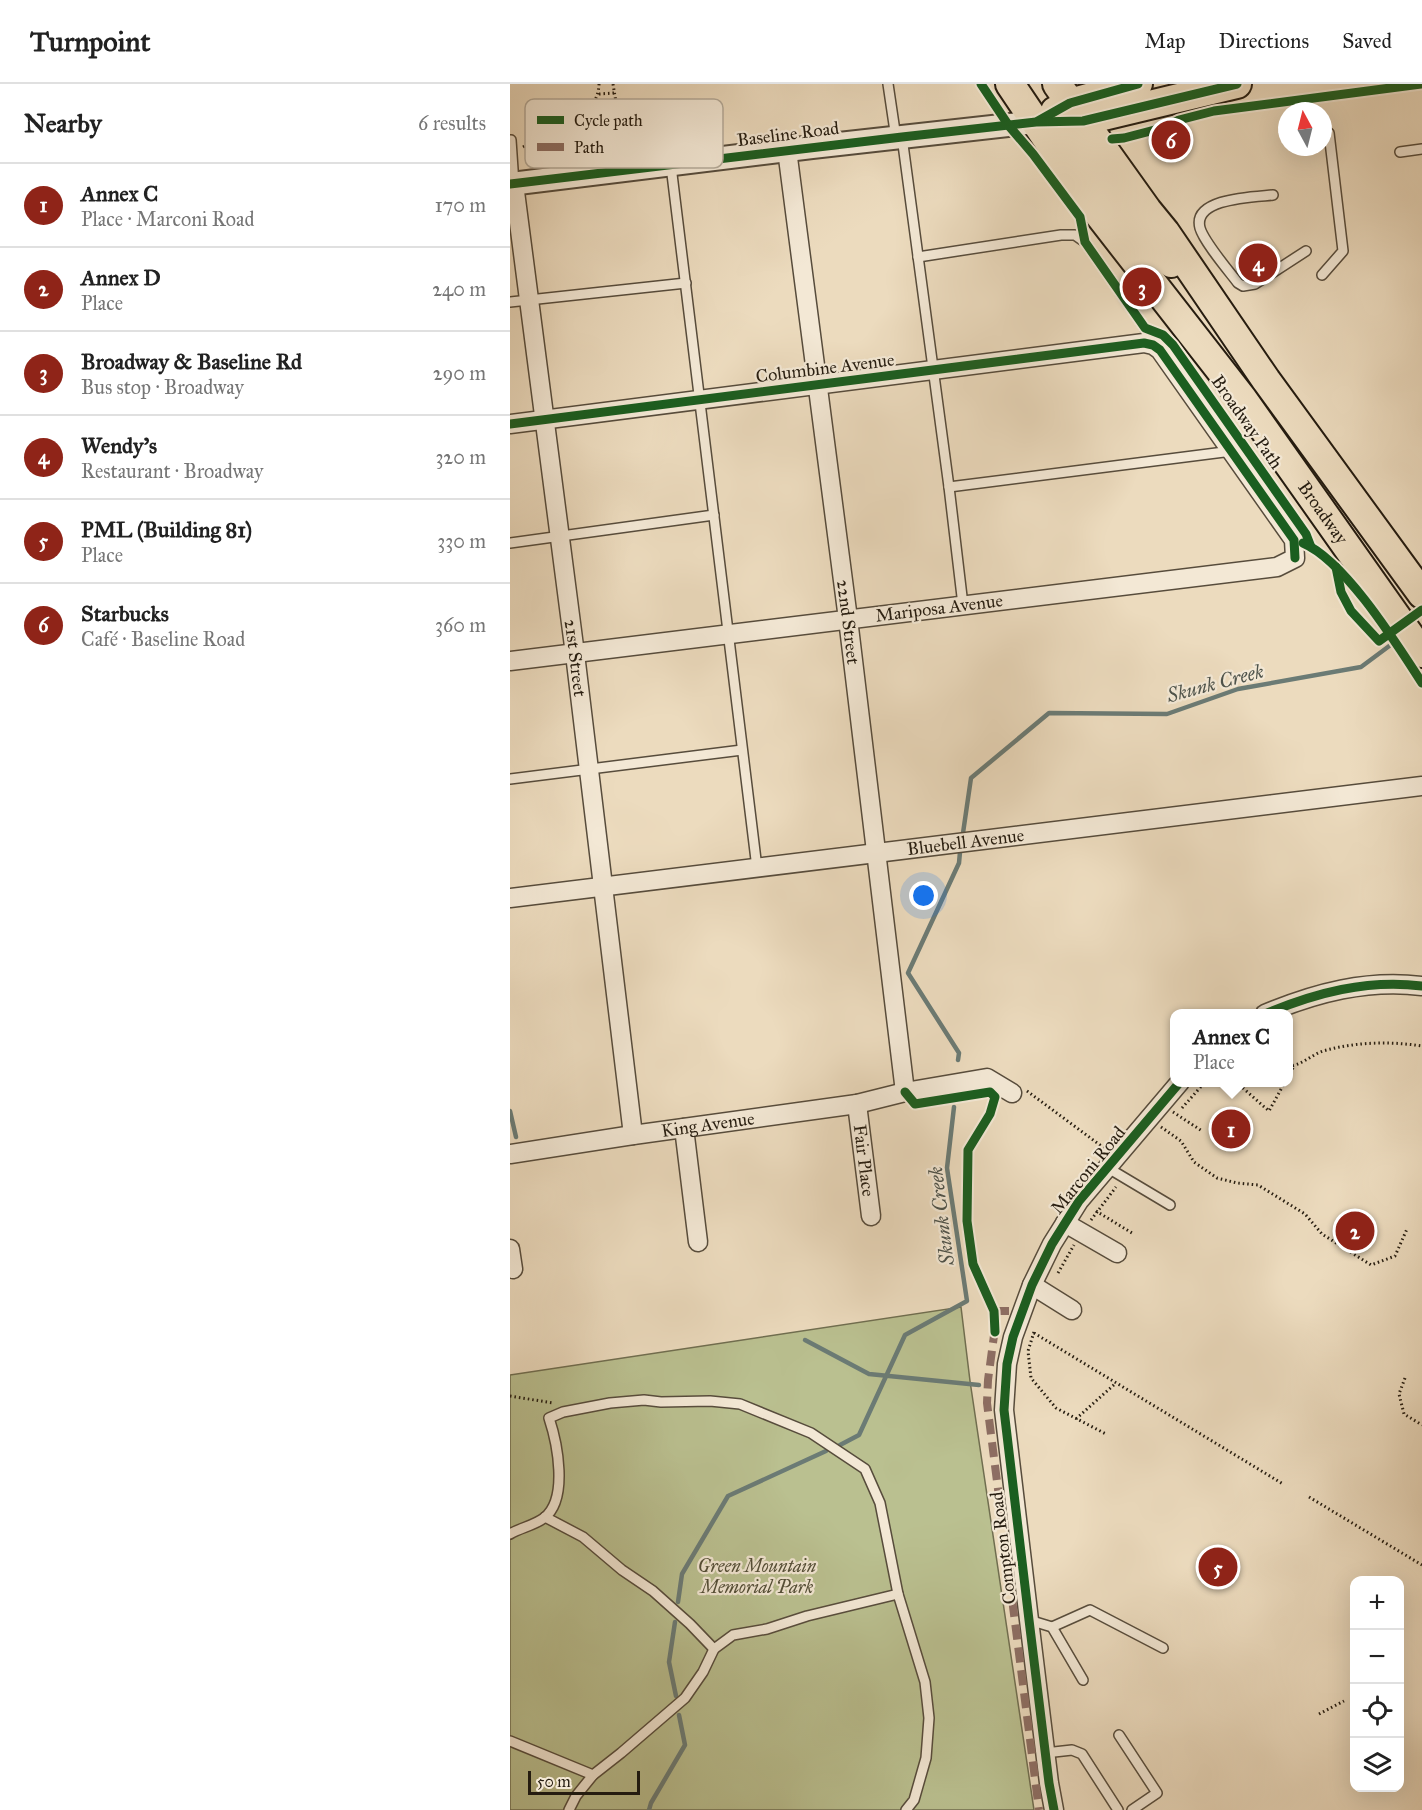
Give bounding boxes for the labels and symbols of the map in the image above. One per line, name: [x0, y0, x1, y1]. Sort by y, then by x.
legend: [525, 99, 723, 168]
north arrow: [1278, 102, 1332, 156]
text: Cycle path: [574, 111, 643, 130]
street label: Baseline Road: [736, 117, 840, 151]
pin: 6: [1152, 118, 1190, 162]
text: Path: [574, 138, 604, 157]
pin: 4: [1238, 240, 1278, 285]
pin: 3: [1122, 264, 1162, 310]
street label: Columbine Avenue: [754, 349, 896, 387]
street label: Broadway Path: [1207, 371, 1287, 473]
street label: Broadway: [1293, 477, 1353, 549]
street label: 22nd Street: [832, 578, 864, 666]
street label: Mariposa Avenue: [874, 589, 1004, 627]
street label: 21st Street: [560, 618, 591, 698]
water label: Skunk Creek: [1163, 659, 1266, 708]
street label: Bluebell Avenue: [906, 824, 1025, 860]
your location: [909, 881, 938, 910]
pin: 1: [1212, 1106, 1250, 1152]
street label: King Avenue: [660, 1107, 756, 1142]
street label: Marconi Road: [1046, 1122, 1130, 1218]
street label: Fair Place: [849, 1123, 879, 1198]
water label: Skunk Creek: [923, 1165, 959, 1268]
pin: 2: [1336, 1208, 1374, 1254]
street label: Compton Road: [985, 1491, 1021, 1605]
pin: 5: [1198, 1544, 1238, 1590]
park label: Green Mountain Memorial Park: [698, 1555, 817, 1598]
scale bar: [528, 1768, 640, 1796]

